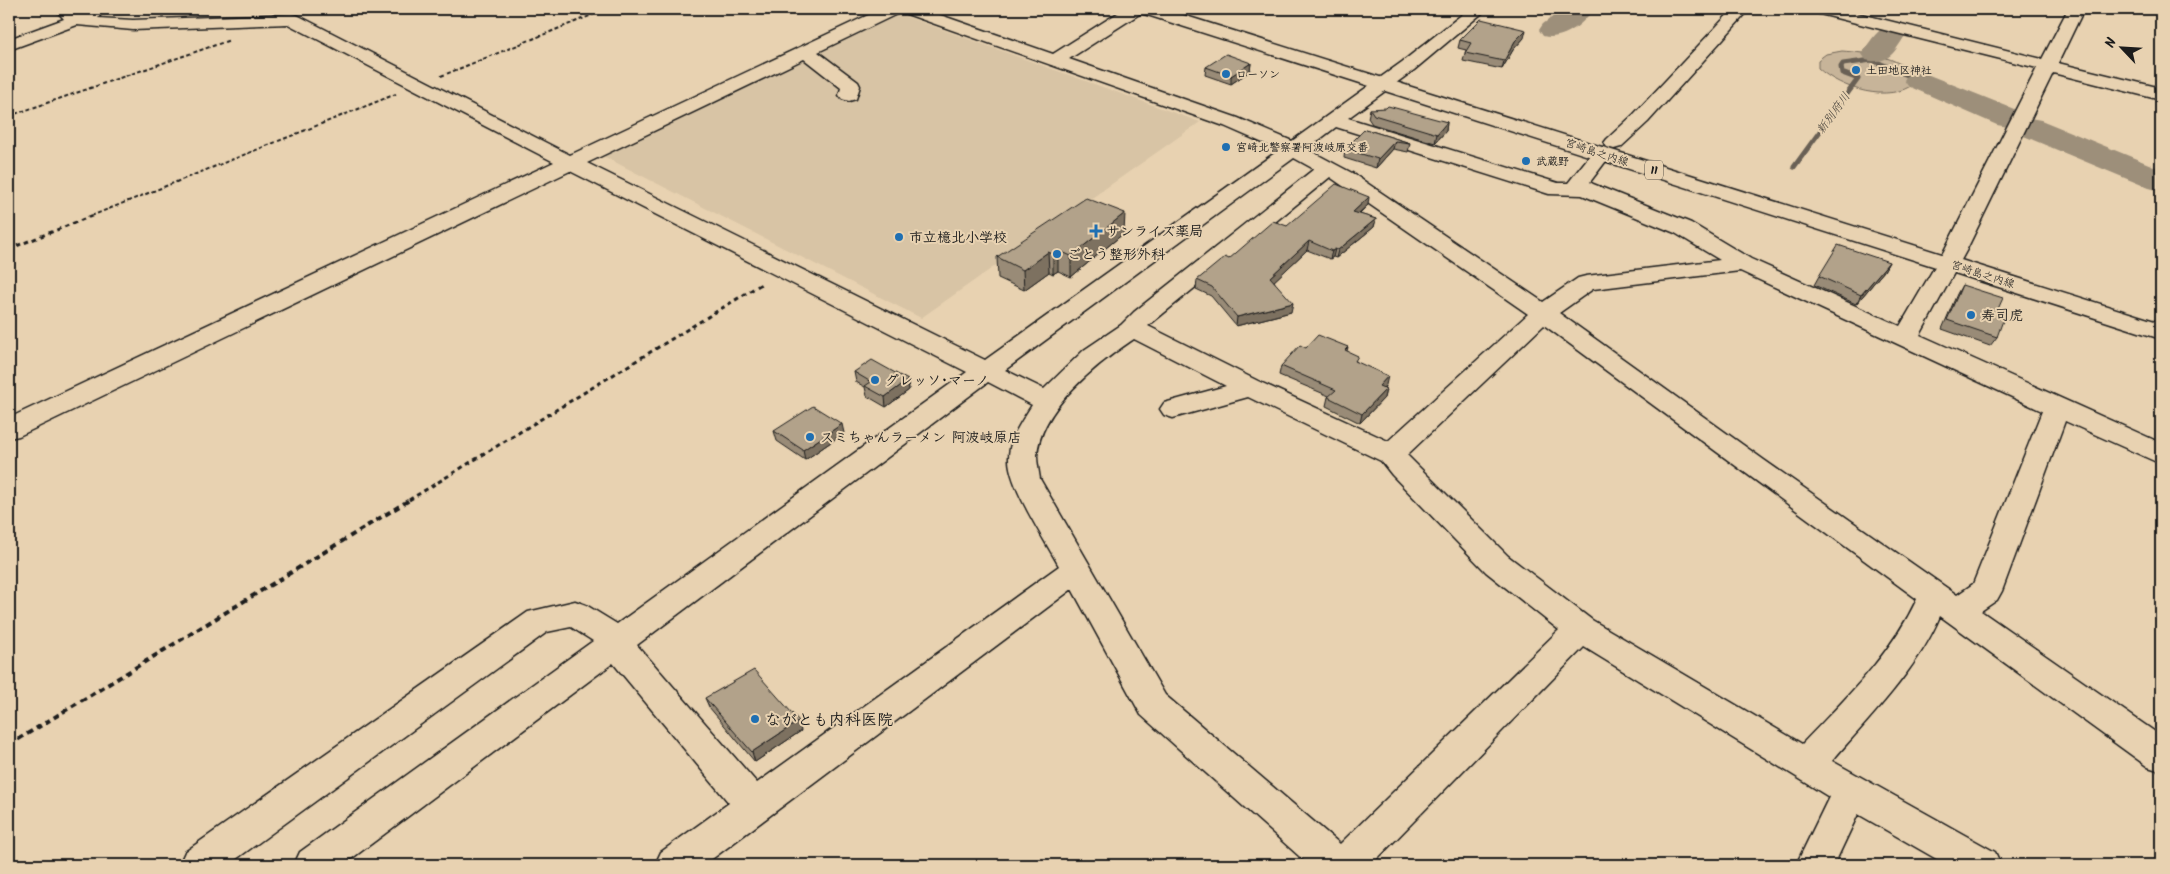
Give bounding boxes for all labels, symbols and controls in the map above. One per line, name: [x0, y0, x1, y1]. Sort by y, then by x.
north arrow: [2098, 22, 2148, 72]
text: N: [2099, 34, 2123, 52]
place label: 土田地区神社: [1866, 62, 1932, 80]
marker: 土田地区神社: [1850, 64, 1862, 76]
place label: ローソン: [1236, 66, 1280, 84]
marker: ローソン: [1220, 68, 1232, 80]
water label: 新別府川: [1812, 88, 1855, 138]
street label: 宮崎島之内線: [1563, 134, 1631, 172]
place label: 宮崎北警察署阿波岐原交番: [1236, 139, 1368, 157]
marker: 宮崎北警察署阿波岐原交番: [1220, 141, 1232, 153]
place label: 武蔵野: [1536, 153, 1569, 171]
marker: 武蔵野: [1520, 155, 1532, 167]
road number: 11: [1645, 160, 1663, 180]
place label: サンライズ薬局: [1106, 221, 1203, 243]
marker: サンライズ薬局: [1090, 225, 1102, 237]
place label: 市立檍北小学校: [909, 227, 1007, 249]
marker: 市立檍北小学校: [893, 231, 905, 243]
place label: ごとう整形外科: [1067, 244, 1166, 266]
marker: ごとう整形外科: [1051, 248, 1063, 260]
street label: 宮崎島之内線: [1949, 256, 2017, 294]
place label: 寿司虎: [1981, 305, 2023, 327]
marker: 寿司虎: [1965, 309, 1977, 321]
place label: グレッソ･マーノ: [885, 370, 989, 392]
marker: グレッソ･マーノ: [869, 374, 881, 386]
place label: スミちゃんラーメン 阿波岐原店: [820, 427, 1021, 449]
marker: スミちゃんラーメン 阿波岐原店: [804, 431, 816, 443]
place label: ながとも内科医院: [765, 708, 893, 733]
marker: ながとも内科医院: [749, 713, 761, 725]

